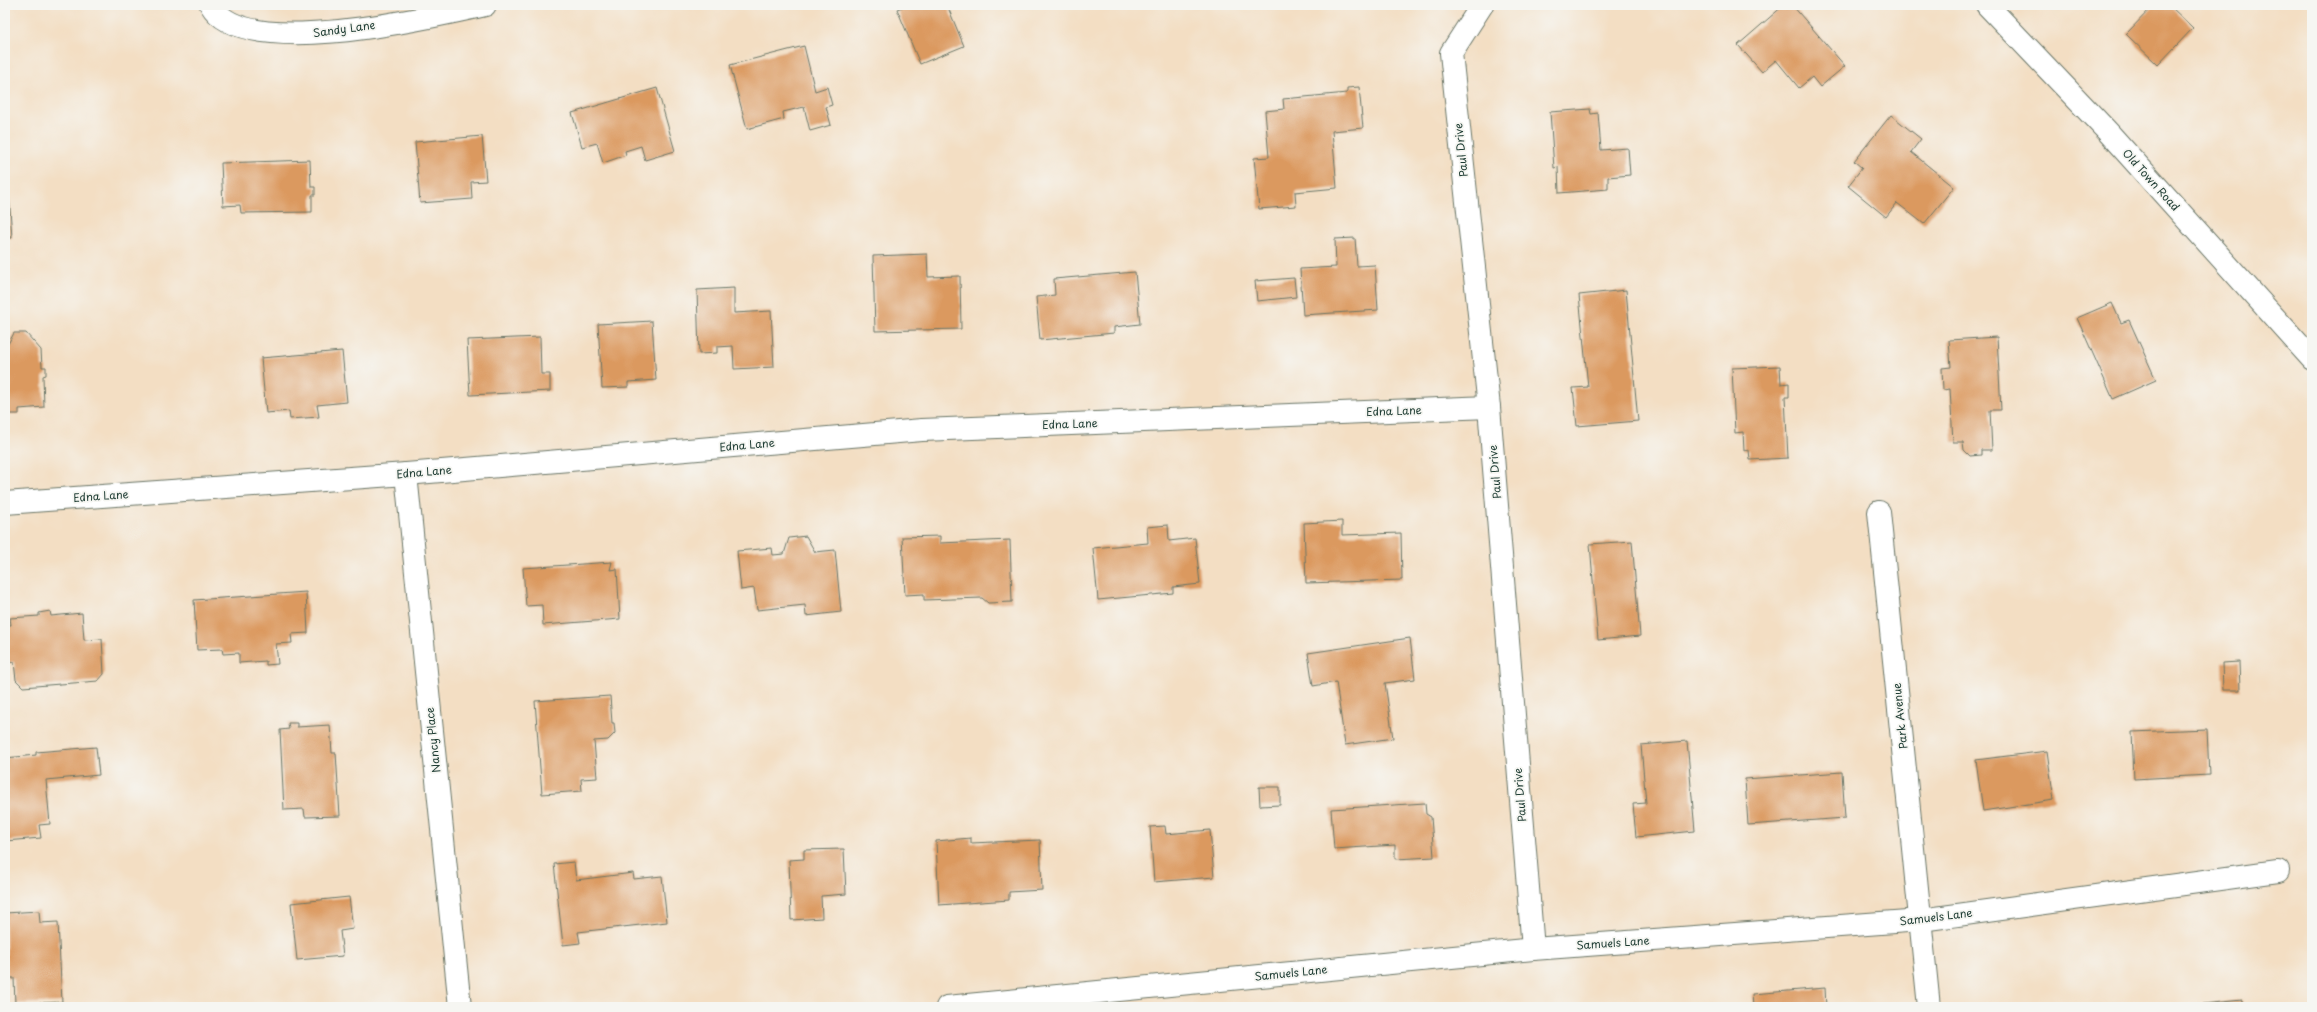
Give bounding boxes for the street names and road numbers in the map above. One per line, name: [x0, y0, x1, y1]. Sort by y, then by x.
street label: Sandy Lane: [312, 16, 376, 41]
street label: Paul Drive: [1449, 122, 1472, 178]
street label: Old Town Road: [2119, 145, 2184, 214]
street label: Edna Lane: [1366, 401, 1422, 420]
street label: Edna Lane: [1042, 414, 1098, 433]
street label: Edna Lane: [718, 434, 775, 455]
street label: Paul Drive: [1484, 444, 1505, 500]
street label: Edna Lane: [395, 461, 452, 482]
street label: Edna Lane: [73, 485, 129, 506]
street label: Park Avenue: [1888, 682, 1911, 750]
street label: Nancy Place: [421, 706, 444, 774]
street label: Paul Drive: [1509, 767, 1530, 823]
street label: Samuels Lane: [1899, 904, 1973, 929]
street label: Samuels Lane: [1576, 931, 1650, 954]
street label: Samuels Lane: [1254, 960, 1328, 985]

